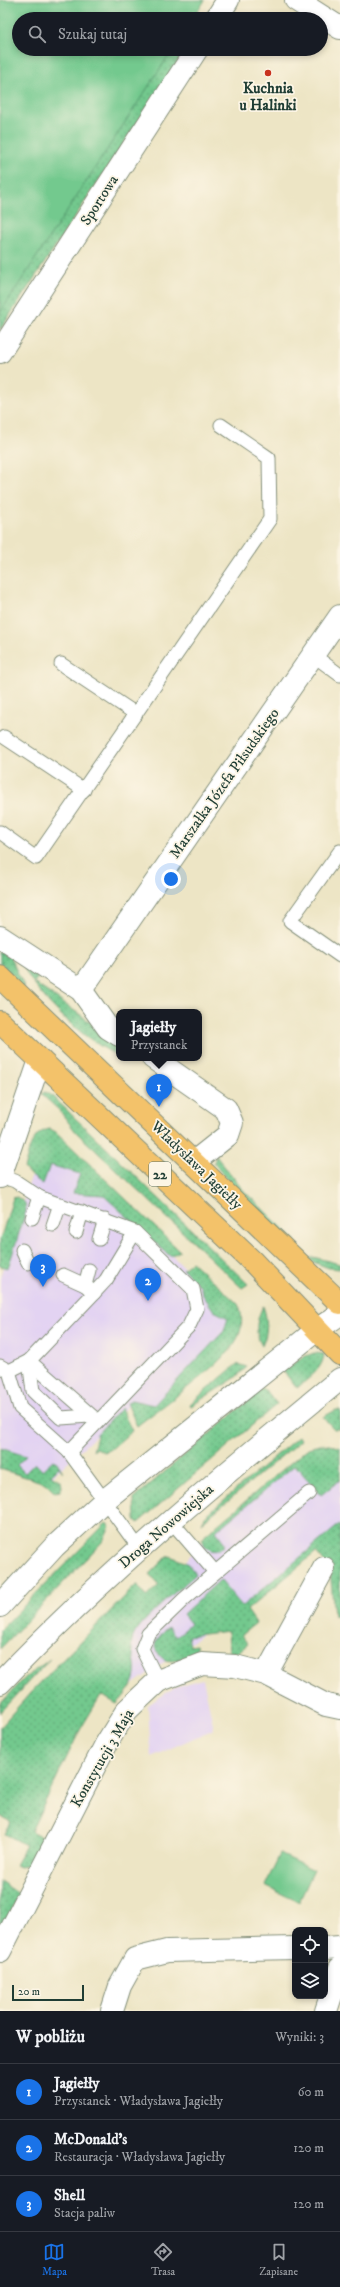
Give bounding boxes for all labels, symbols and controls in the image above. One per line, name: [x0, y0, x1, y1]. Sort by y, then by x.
search box: [12, 12, 328, 56]
icon: search: [26, 23, 48, 45]
text: Szukaj tutaj: [58, 25, 127, 44]
marker: Kuchnia u Halinki: [263, 68, 273, 78]
place label: Kuchnia u Halinki: [240, 79, 297, 115]
street label: Sportowa: [76, 171, 123, 229]
street label: Marszałka Józefa Piłsudskiego: [165, 704, 284, 862]
your location: [161, 869, 181, 889]
popup: [116, 1009, 202, 1061]
text: Jagiełły: [131, 1018, 176, 1037]
text: Przystanek: [131, 1037, 187, 1053]
pin: 1: [146, 1074, 172, 1107]
street label: Władysława Jagiełły: [146, 1116, 247, 1214]
road number: 22: [149, 1162, 171, 1186]
pin: 3: [30, 1254, 56, 1287]
pin: 2: [135, 1268, 161, 1301]
street label: Droga Nowowiejska: [115, 1480, 218, 1573]
street label: Konstytucji 3 Maja: [67, 1705, 139, 1811]
map controls: [292, 1927, 328, 1999]
button: locate: [292, 1927, 328, 1963]
button: layers: [292, 1963, 328, 1999]
scale bar: [12, 1983, 84, 2002]
text: 20 m: [18, 1985, 40, 1999]
text: W pobliżu: [16, 2026, 85, 2048]
text: Wyniki: 3: [275, 2029, 324, 2045]
text: Jagiełły: [54, 2074, 99, 2093]
text: 1: [27, 2084, 31, 2100]
text: 60 m: [298, 2084, 324, 2100]
text: Przystanek · Władysława Jagiełły: [54, 2093, 223, 2109]
text: McDonald's: [54, 2130, 127, 2149]
text: 2: [26, 2140, 32, 2156]
text: 120 m: [293, 2140, 324, 2156]
text: Restauracja · Władysława Jagiełły: [54, 2149, 225, 2165]
text: Shell: [54, 2186, 85, 2205]
text: 3: [27, 2196, 31, 2212]
text: 120 m: [293, 2196, 324, 2212]
text: Stacja paliw: [54, 2205, 115, 2221]
tab: Mapa: [42, 2241, 67, 2279]
tab: Trasa: [151, 2241, 175, 2279]
tab: Zapisane: [259, 2241, 298, 2279]

